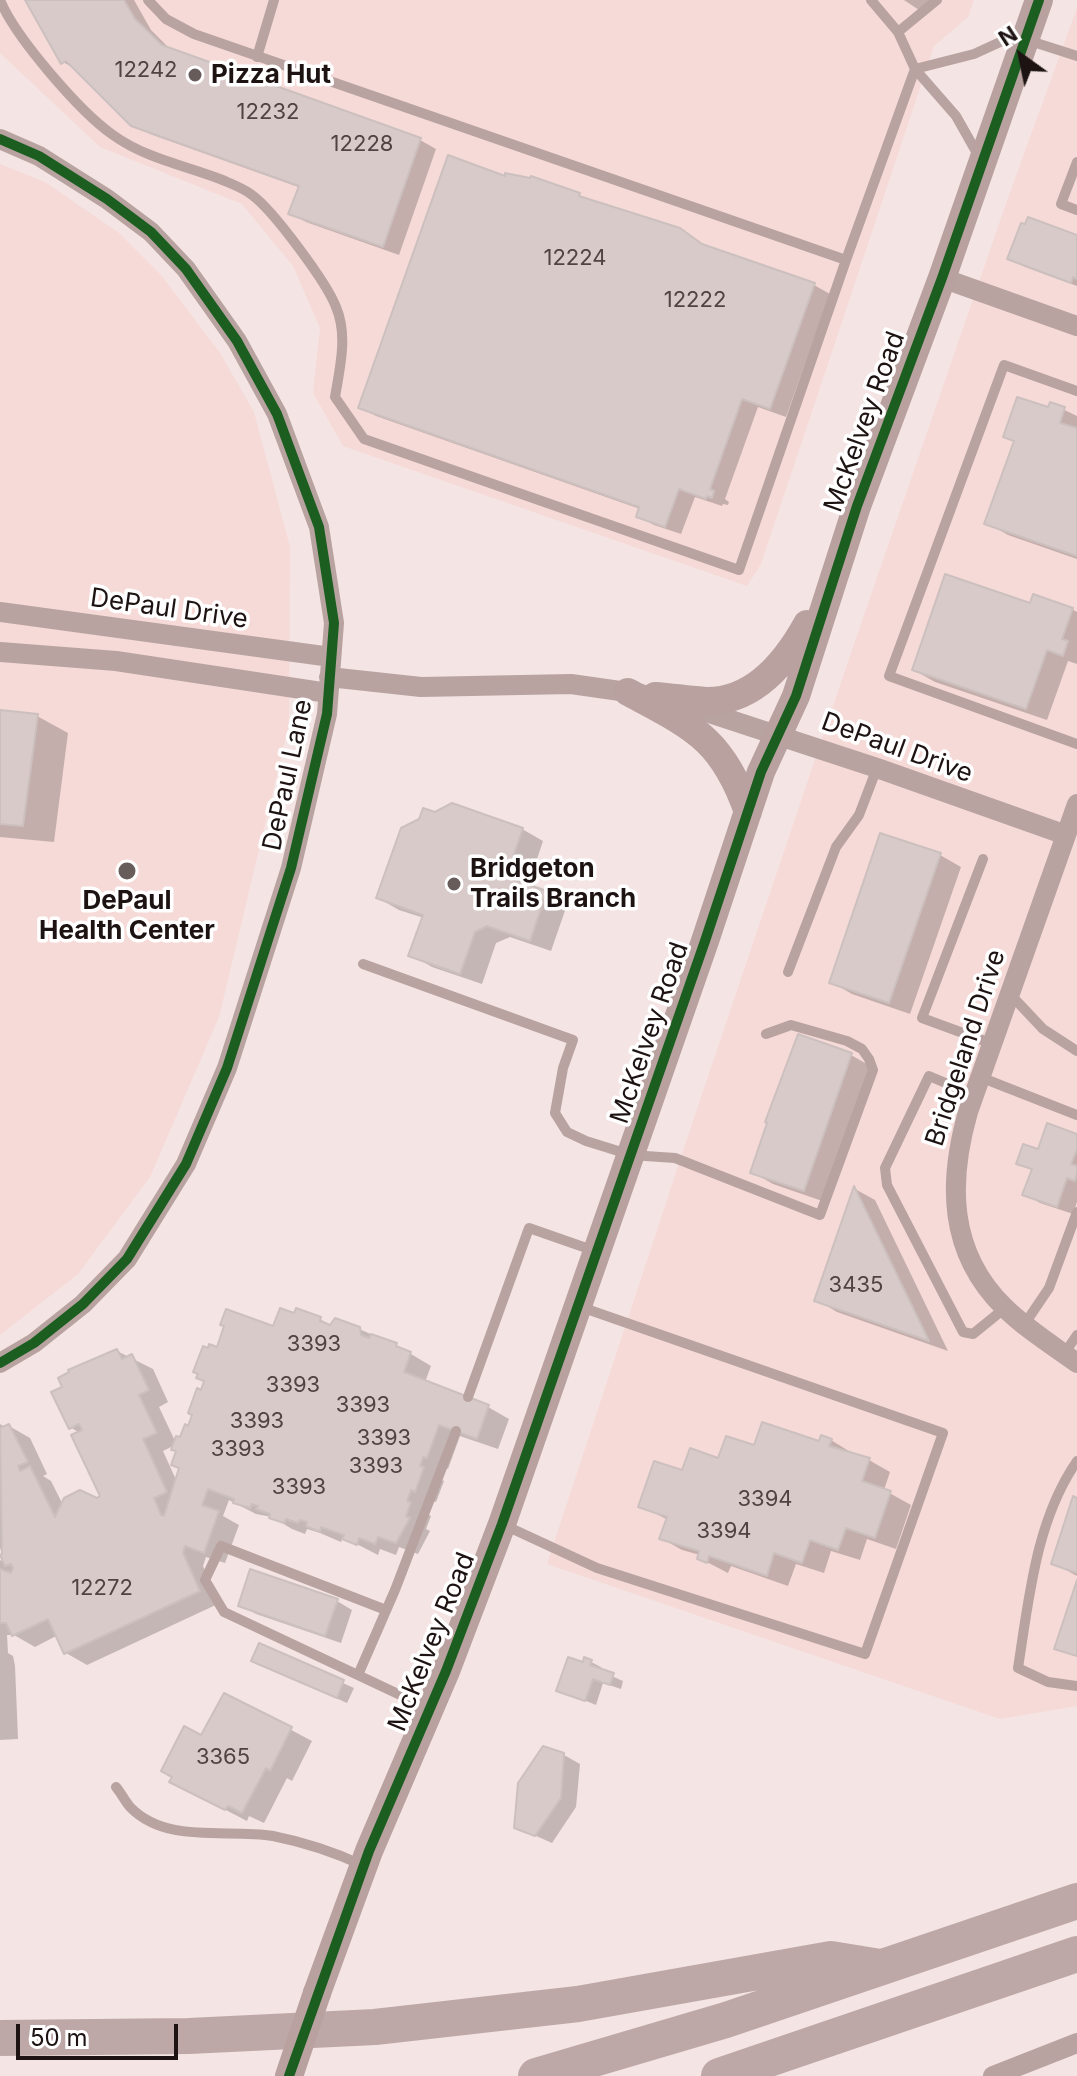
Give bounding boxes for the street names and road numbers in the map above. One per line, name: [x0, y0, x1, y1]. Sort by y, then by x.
street label: McKelvey Road: [818, 328, 912, 516]
street label: DePaul Drive: [88, 583, 250, 635]
street label: DePaul Lane: [257, 696, 319, 854]
street label: DePaul Drive: [817, 706, 977, 790]
street label: McKelvey Road: [604, 938, 696, 1128]
street label: Bridgeland Drive: [920, 946, 1012, 1150]
street label: McKelvey Road: [382, 1548, 482, 1736]

